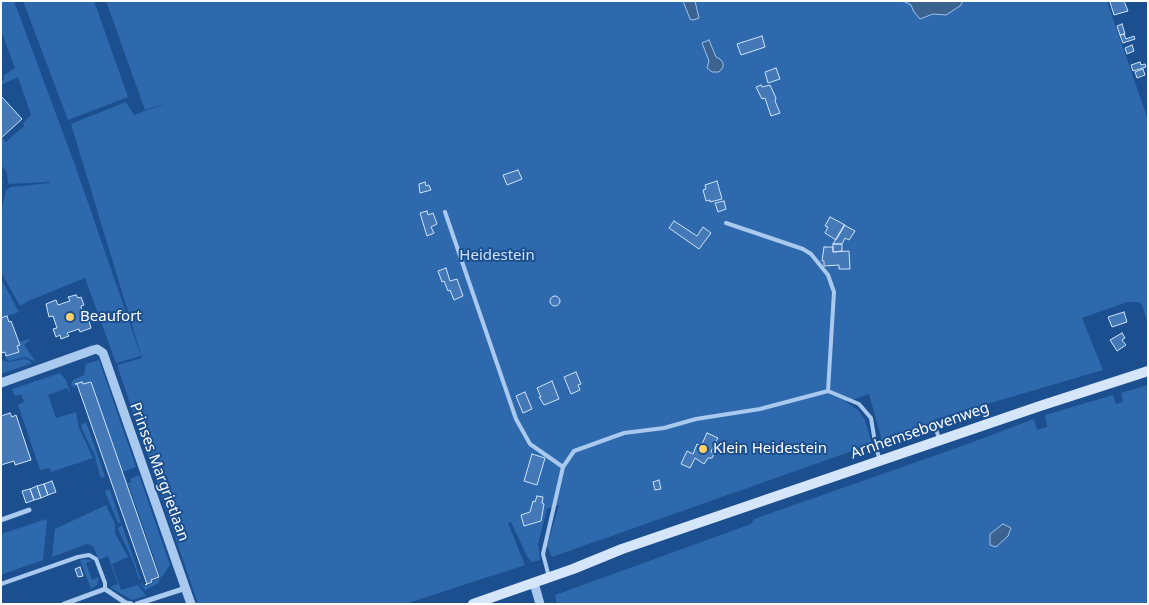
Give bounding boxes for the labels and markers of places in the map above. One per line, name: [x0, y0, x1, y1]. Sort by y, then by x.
place label: Beaufort: [80, 308, 142, 326]
marker: Beaufort: [64, 311, 76, 323]
place label: Klein Heidestein: [713, 440, 827, 458]
marker: Klein Heidestein: [697, 443, 709, 455]

